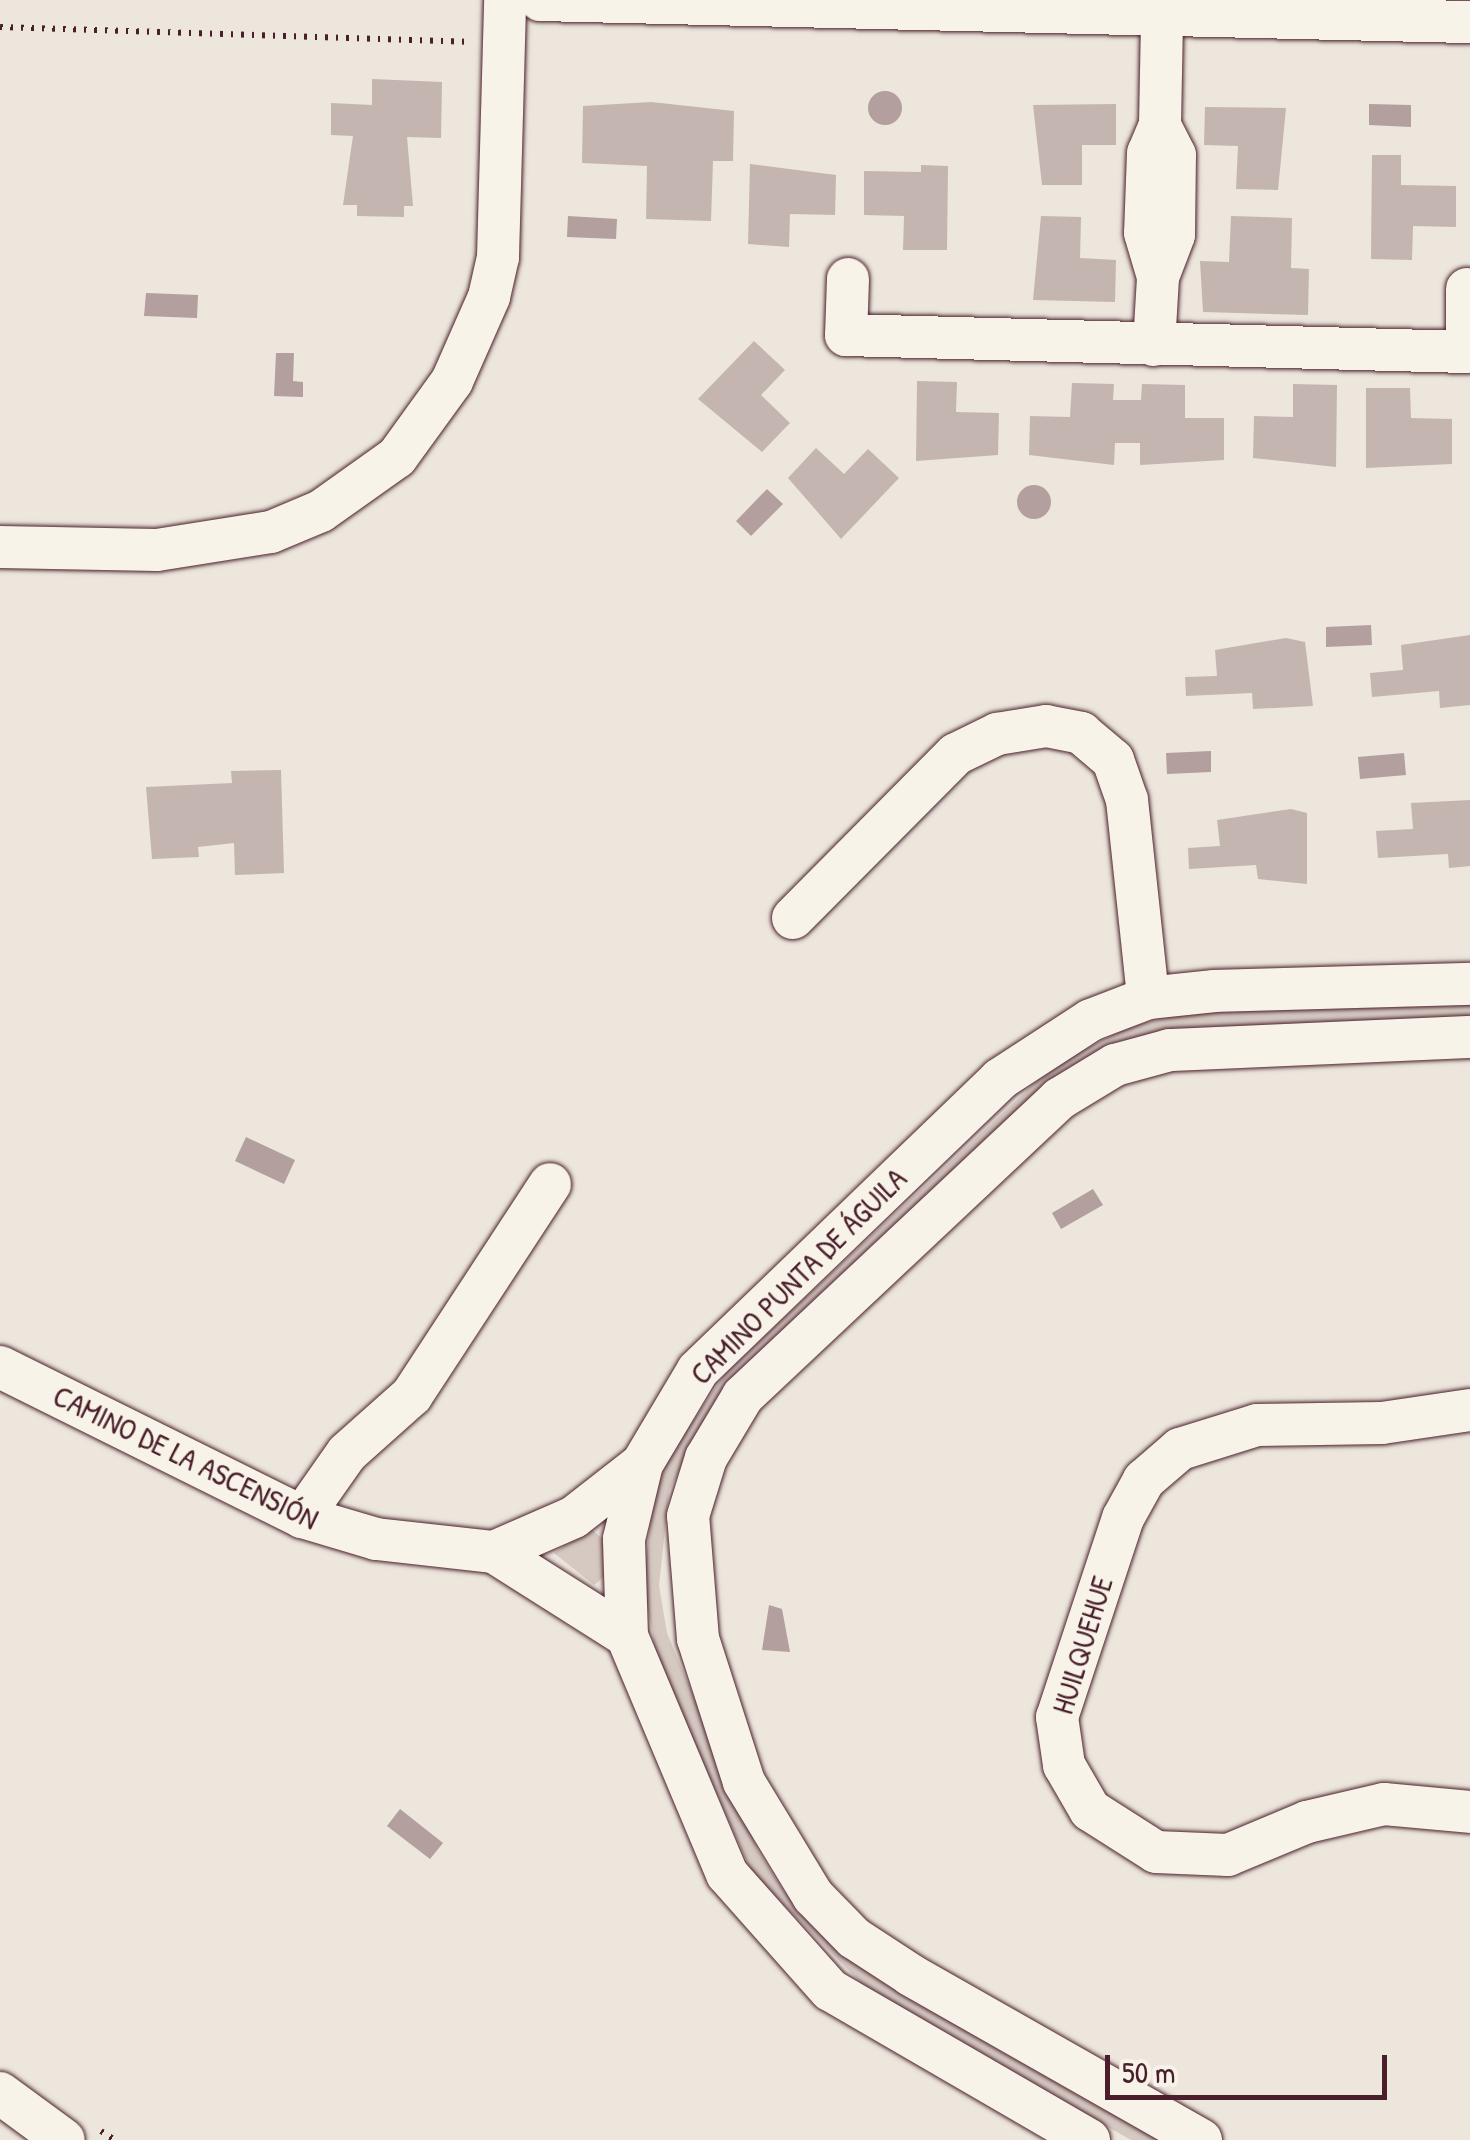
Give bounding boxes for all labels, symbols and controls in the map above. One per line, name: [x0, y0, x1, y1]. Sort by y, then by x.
street label: CAMINO PUNTA DE ÁGUILA: [682, 1160, 914, 1392]
street label: CAMINO DE LA ASCENSIÓN: [48, 1377, 324, 1537]
street label: HUILQUEHUE: [1044, 1572, 1120, 1718]
scale bar: [1110, 2035, 1392, 2097]
text: 50 m: [1122, 2052, 1175, 2092]

